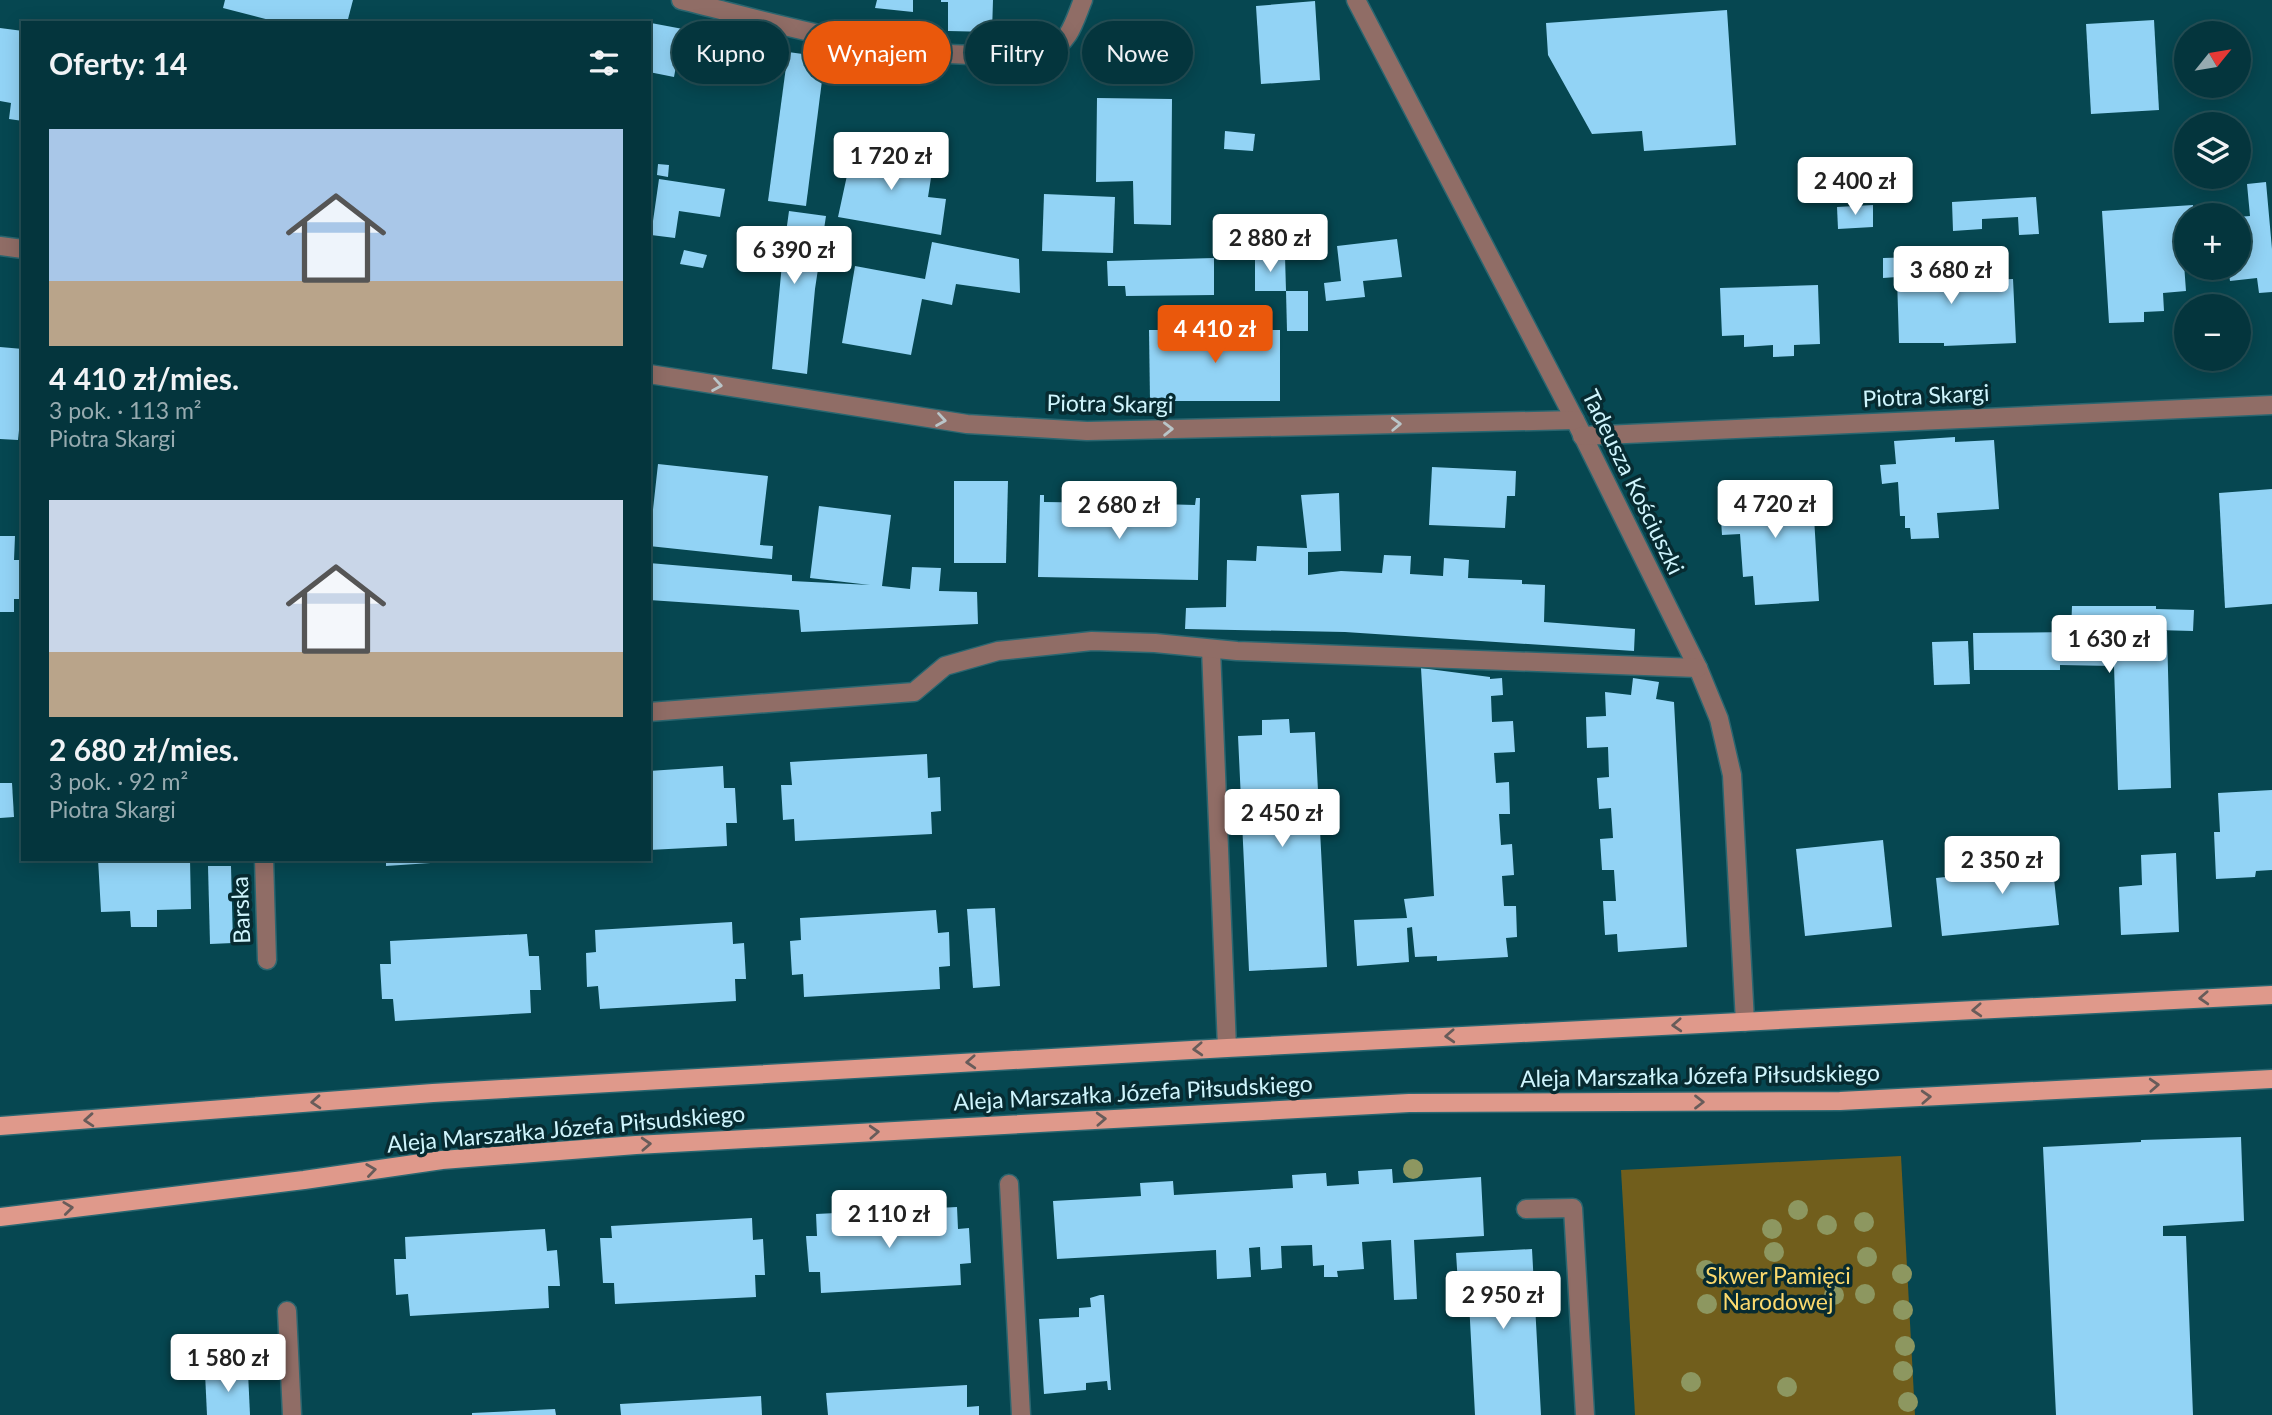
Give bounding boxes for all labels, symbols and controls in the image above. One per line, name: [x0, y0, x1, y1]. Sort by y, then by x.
chip: Kupno: [672, 21, 789, 84]
chip: Wynajem: [803, 21, 951, 84]
chip: Filtry: [965, 21, 1068, 84]
chip: Nowe: [1082, 21, 1193, 84]
north arrow: [2174, 21, 2250, 98]
map controls: [2174, 21, 2251, 371]
icon: filters: [585, 44, 623, 82]
text: Oferty: 14: [49, 45, 187, 81]
button: layers: [2174, 112, 2251, 189]
pin: 1 720 zł: [819, 132, 963, 192]
text: 1 720 zł: [850, 141, 932, 169]
pin: 2 400 zł: [1783, 158, 1927, 217]
text: 2 400 zł: [1814, 166, 1896, 194]
icon: home: [273, 175, 399, 301]
button: +: [2174, 203, 2251, 280]
pin: 2 880 zł: [1198, 215, 1342, 274]
text: 2 880 zł: [1229, 223, 1311, 251]
pin: 6 390 zł: [722, 226, 866, 286]
text: 6 390 zł: [753, 235, 835, 263]
pin: 3 680 zł: [1879, 246, 2023, 306]
text: 3 680 zł: [1910, 255, 1992, 283]
button: −: [2174, 294, 2251, 371]
pin: 4 410 zł: [1143, 306, 1287, 365]
text: 4 410 zł: [1174, 314, 1256, 342]
text: 4 410 zł/mies.: [49, 360, 239, 396]
one-way arrow: [711, 377, 722, 392]
street label: Piotra Skargi: [1862, 378, 1990, 412]
street label: Tadeusza Kościuszki: [1577, 385, 1691, 579]
street label: Piotra Skargi: [1046, 388, 1174, 418]
text: 3 pok. · 113 m²: [49, 396, 202, 424]
one-way arrow: [935, 412, 947, 427]
one-way arrow: [1391, 416, 1402, 431]
one-way arrow: [1164, 421, 1174, 437]
text: Piotra Skargi: [49, 424, 176, 452]
pin: 4 720 zł: [1703, 480, 1847, 540]
pin: 2 680 zł: [1047, 482, 1191, 541]
text: 4 720 zł: [1734, 489, 1816, 517]
text: 2 680 zł: [1078, 490, 1160, 518]
icon: home: [273, 546, 399, 672]
pin: 1 630 zł: [2037, 616, 2181, 675]
text: 1 630 zł: [2068, 624, 2150, 652]
text: 2 680 zł/mies.: [49, 731, 239, 767]
text: 3 pok. · 92 m²: [49, 767, 188, 795]
pin: 2 450 zł: [1210, 790, 1354, 849]
text: Piotra Skargi: [49, 795, 176, 823]
text: 2 450 zł: [1241, 798, 1323, 826]
pin: 2 350 zł: [1930, 836, 2074, 896]
text: 2 350 zł: [1961, 845, 2043, 873]
street label: Barska: [225, 876, 255, 944]
one-way arrow: [2198, 990, 2209, 1005]
one-way arrow: [1971, 1002, 1982, 1017]
one-way arrow: [1671, 1018, 1682, 1033]
one-way arrow: [1444, 1029, 1455, 1044]
one-way arrow: [1192, 1042, 1203, 1057]
one-way arrow: [965, 1055, 976, 1070]
street label: Aleja Marszałka Józefa Piłsudskiego: [1520, 1058, 1880, 1092]
street label: Aleja Marszałka Józefa Piłsudskiego: [953, 1069, 1313, 1115]
one-way arrow: [2148, 1077, 2159, 1092]
one-way arrow: [1921, 1089, 1932, 1104]
one-way arrow: [310, 1094, 321, 1109]
one-way arrow: [1694, 1094, 1705, 1110]
street label: Aleja Marszałka Józefa Piłsudskiego: [386, 1098, 746, 1158]
one-way arrow: [83, 1112, 94, 1127]
one-way arrow: [1095, 1112, 1106, 1127]
one-way arrow: [868, 1125, 879, 1140]
one-way arrow: [641, 1137, 652, 1152]
one-way arrow: [365, 1163, 377, 1178]
pin: 2 110 zł: [817, 1190, 961, 1250]
text: 2 110 zł: [848, 1199, 930, 1227]
one-way arrow: [62, 1201, 74, 1216]
park label: Skwer Pamięci Narodowej: [1705, 1261, 1851, 1315]
pin: 2 950 zł: [1431, 1272, 1575, 1331]
text: 2 950 zł: [1462, 1280, 1544, 1308]
pin: 1 580 zł: [156, 1334, 300, 1394]
text: 1 580 zł: [187, 1343, 269, 1371]

